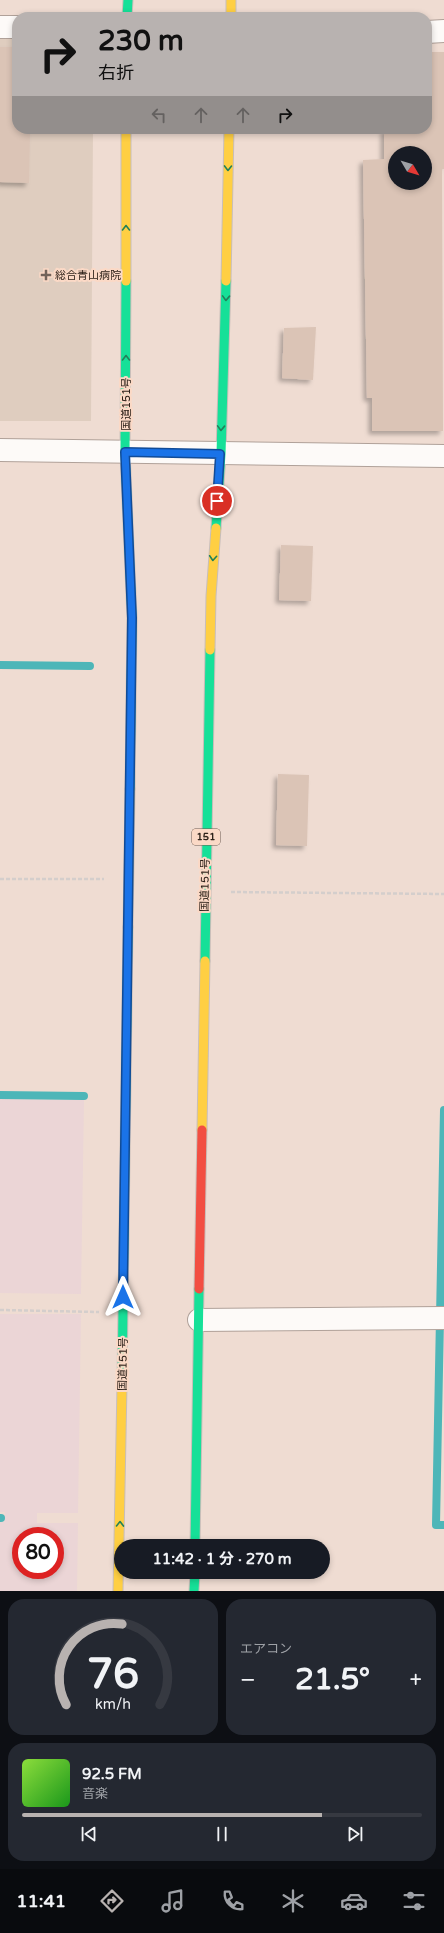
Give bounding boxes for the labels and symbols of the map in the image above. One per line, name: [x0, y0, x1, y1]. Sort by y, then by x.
north arrow: [388, 146, 432, 190]
one-way arrow: [224, 165, 232, 171]
one-way arrow: [122, 225, 130, 231]
marker: 総合青山病院: [40, 269, 52, 281]
place label: 総合青山病院: [55, 269, 121, 282]
one-way arrow: [222, 295, 230, 301]
one-way arrow: [122, 355, 130, 361]
street label: 国道151号: [120, 377, 133, 431]
one-way arrow: [217, 425, 226, 431]
pin: [200, 484, 234, 518]
one-way arrow: [209, 555, 218, 561]
road number: 151: [192, 829, 220, 845]
street label: 国道151号: [198, 858, 212, 912]
position arrow: [102, 1276, 144, 1318]
street label: 国道151号: [116, 1337, 130, 1391]
one-way arrow: [115, 1521, 124, 1527]
speed limit sign: 80: [12, 1527, 64, 1579]

